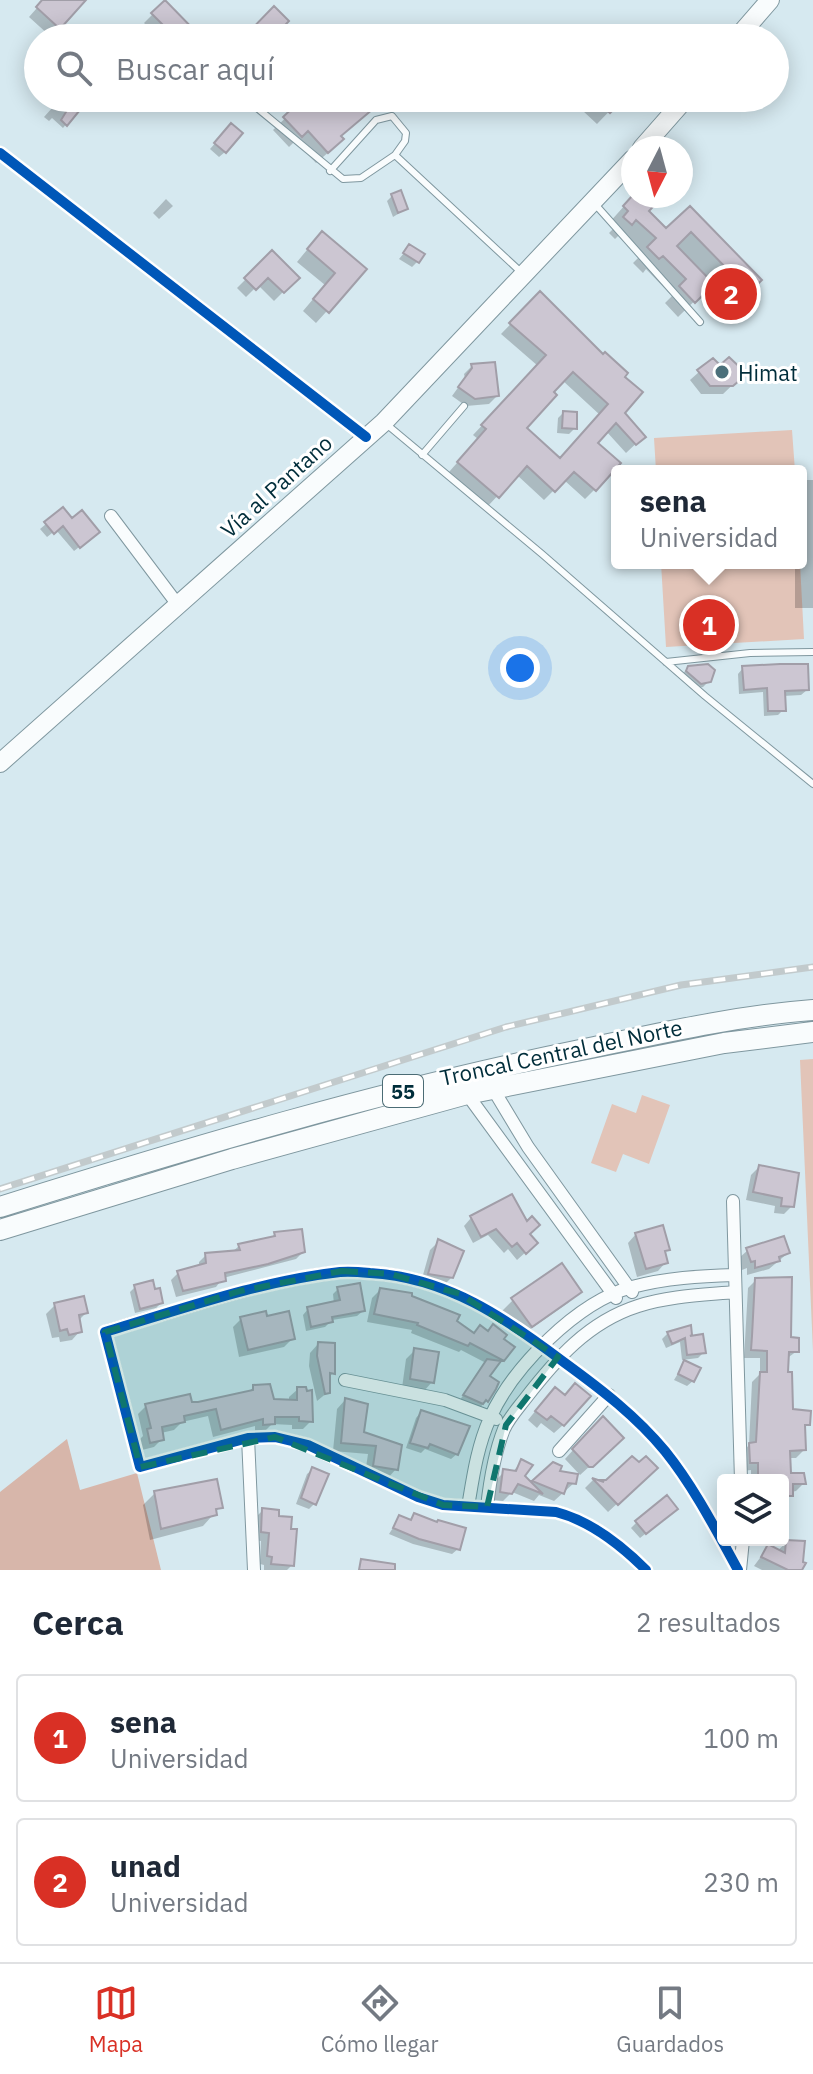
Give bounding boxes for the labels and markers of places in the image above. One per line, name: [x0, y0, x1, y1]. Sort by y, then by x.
pin: 2: [705, 264, 757, 324]
place label: Himat: [738, 358, 798, 387]
marker: Himat: [713, 363, 731, 381]
pin: 1: [683, 595, 735, 655]

